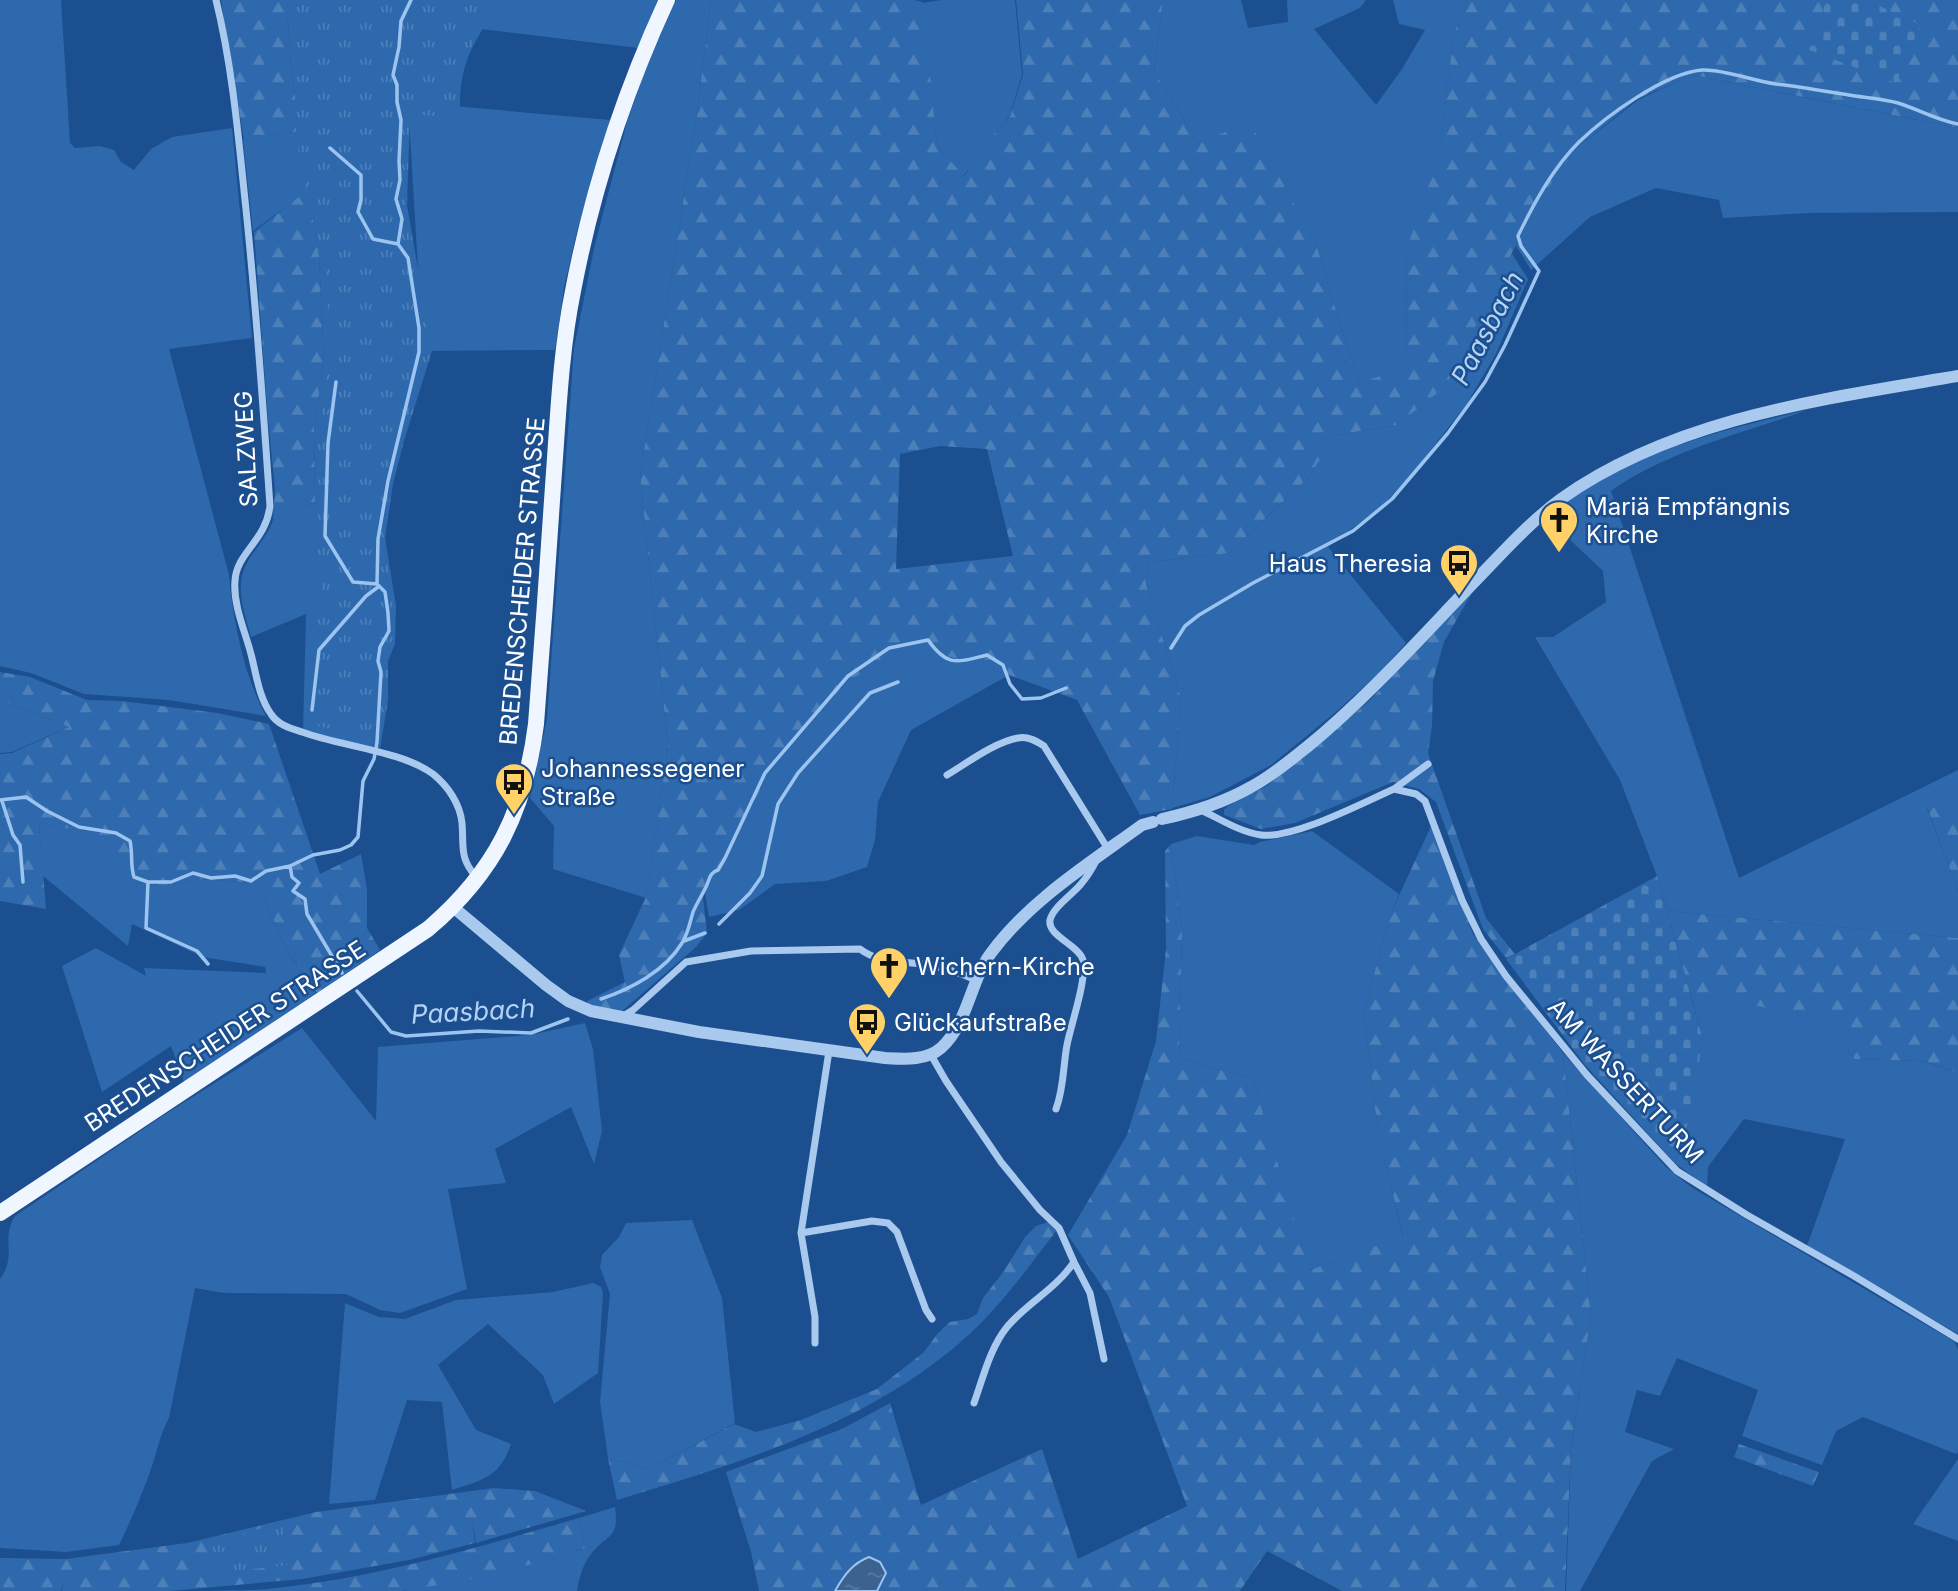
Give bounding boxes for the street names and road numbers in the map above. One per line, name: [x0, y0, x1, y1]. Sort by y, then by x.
street label: SALZWEG: [228, 390, 264, 508]
street label: BREDENSCHEIDER STRASSE: [493, 416, 551, 746]
street label: BREDENSCHEIDER STRASSE: [79, 934, 371, 1138]
street label: AM WASSERTURM: [1542, 992, 1710, 1170]

